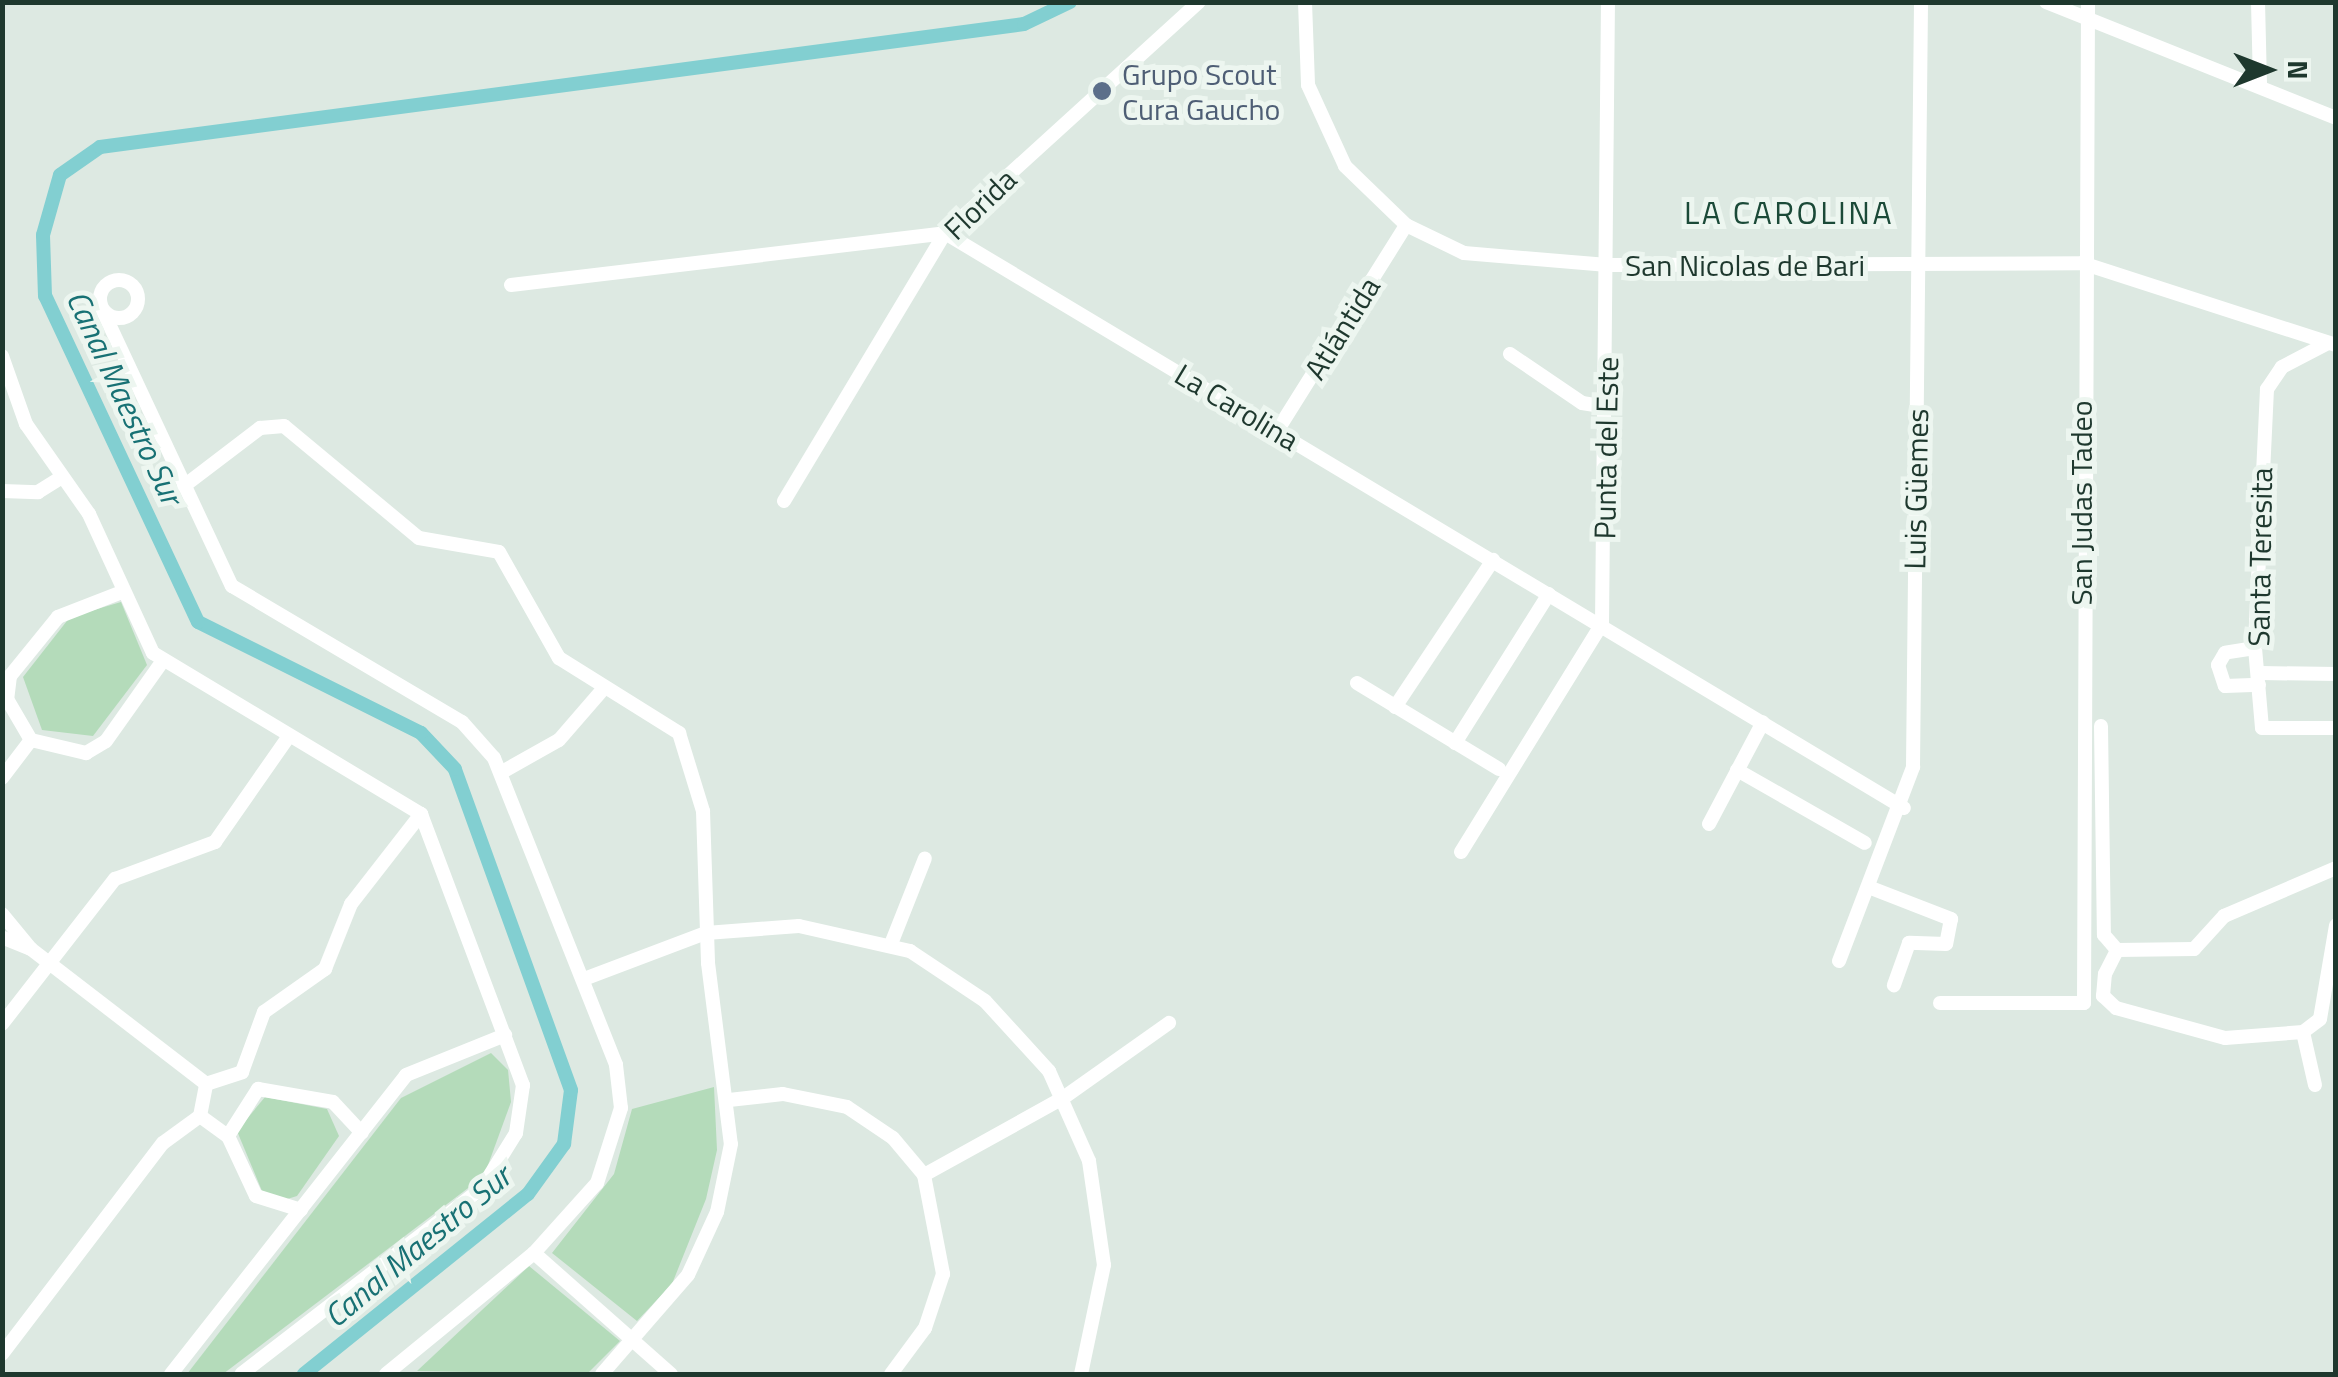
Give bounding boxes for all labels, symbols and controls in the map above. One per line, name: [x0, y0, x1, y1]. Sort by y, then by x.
north arrow: [2218, 20, 2318, 120]
place label: Grupo Scout Cura Gaucho: [1122, 56, 1280, 126]
text: N: [2277, 60, 2320, 80]
marker: Grupo Scout Cura Gaucho: [1091, 80, 1113, 102]
street label: Florida: [936, 161, 1024, 247]
district label: LA CAROLINA: [1684, 193, 1894, 231]
street label: San Nicolas de Bari: [1625, 247, 1865, 283]
street label: Atlántida: [1297, 270, 1387, 386]
water label: Canal Maestro Sur: [59, 284, 191, 510]
street label: La Carolina: [1169, 356, 1305, 458]
street label: Punta del Este: [1586, 356, 1626, 540]
street label: San Judas Tadeo: [2063, 400, 2099, 606]
street label: Luis Güemes: [1897, 408, 1935, 570]
street label: Santa Teresita: [2240, 467, 2280, 647]
water label: Canal Maestro Sur: [316, 1157, 518, 1335]

